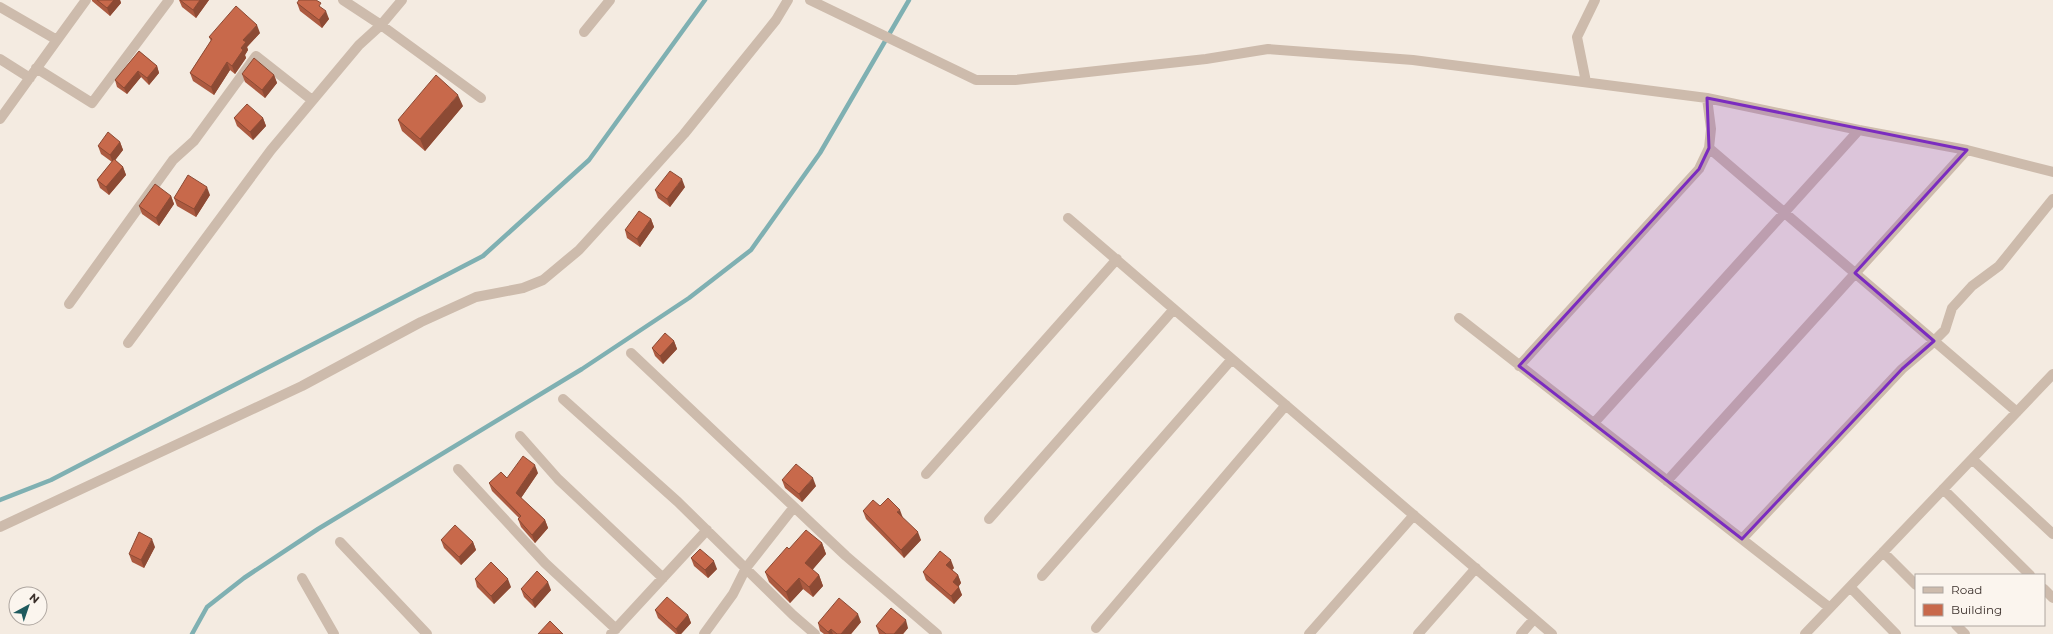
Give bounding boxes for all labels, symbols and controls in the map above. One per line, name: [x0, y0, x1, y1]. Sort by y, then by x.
legend: [1915, 574, 2045, 626]
text: Road: [1951, 582, 1982, 597]
north arrow: [8, 586, 48, 626]
text: N: [27, 590, 42, 607]
text: Building: [1951, 602, 2002, 617]

